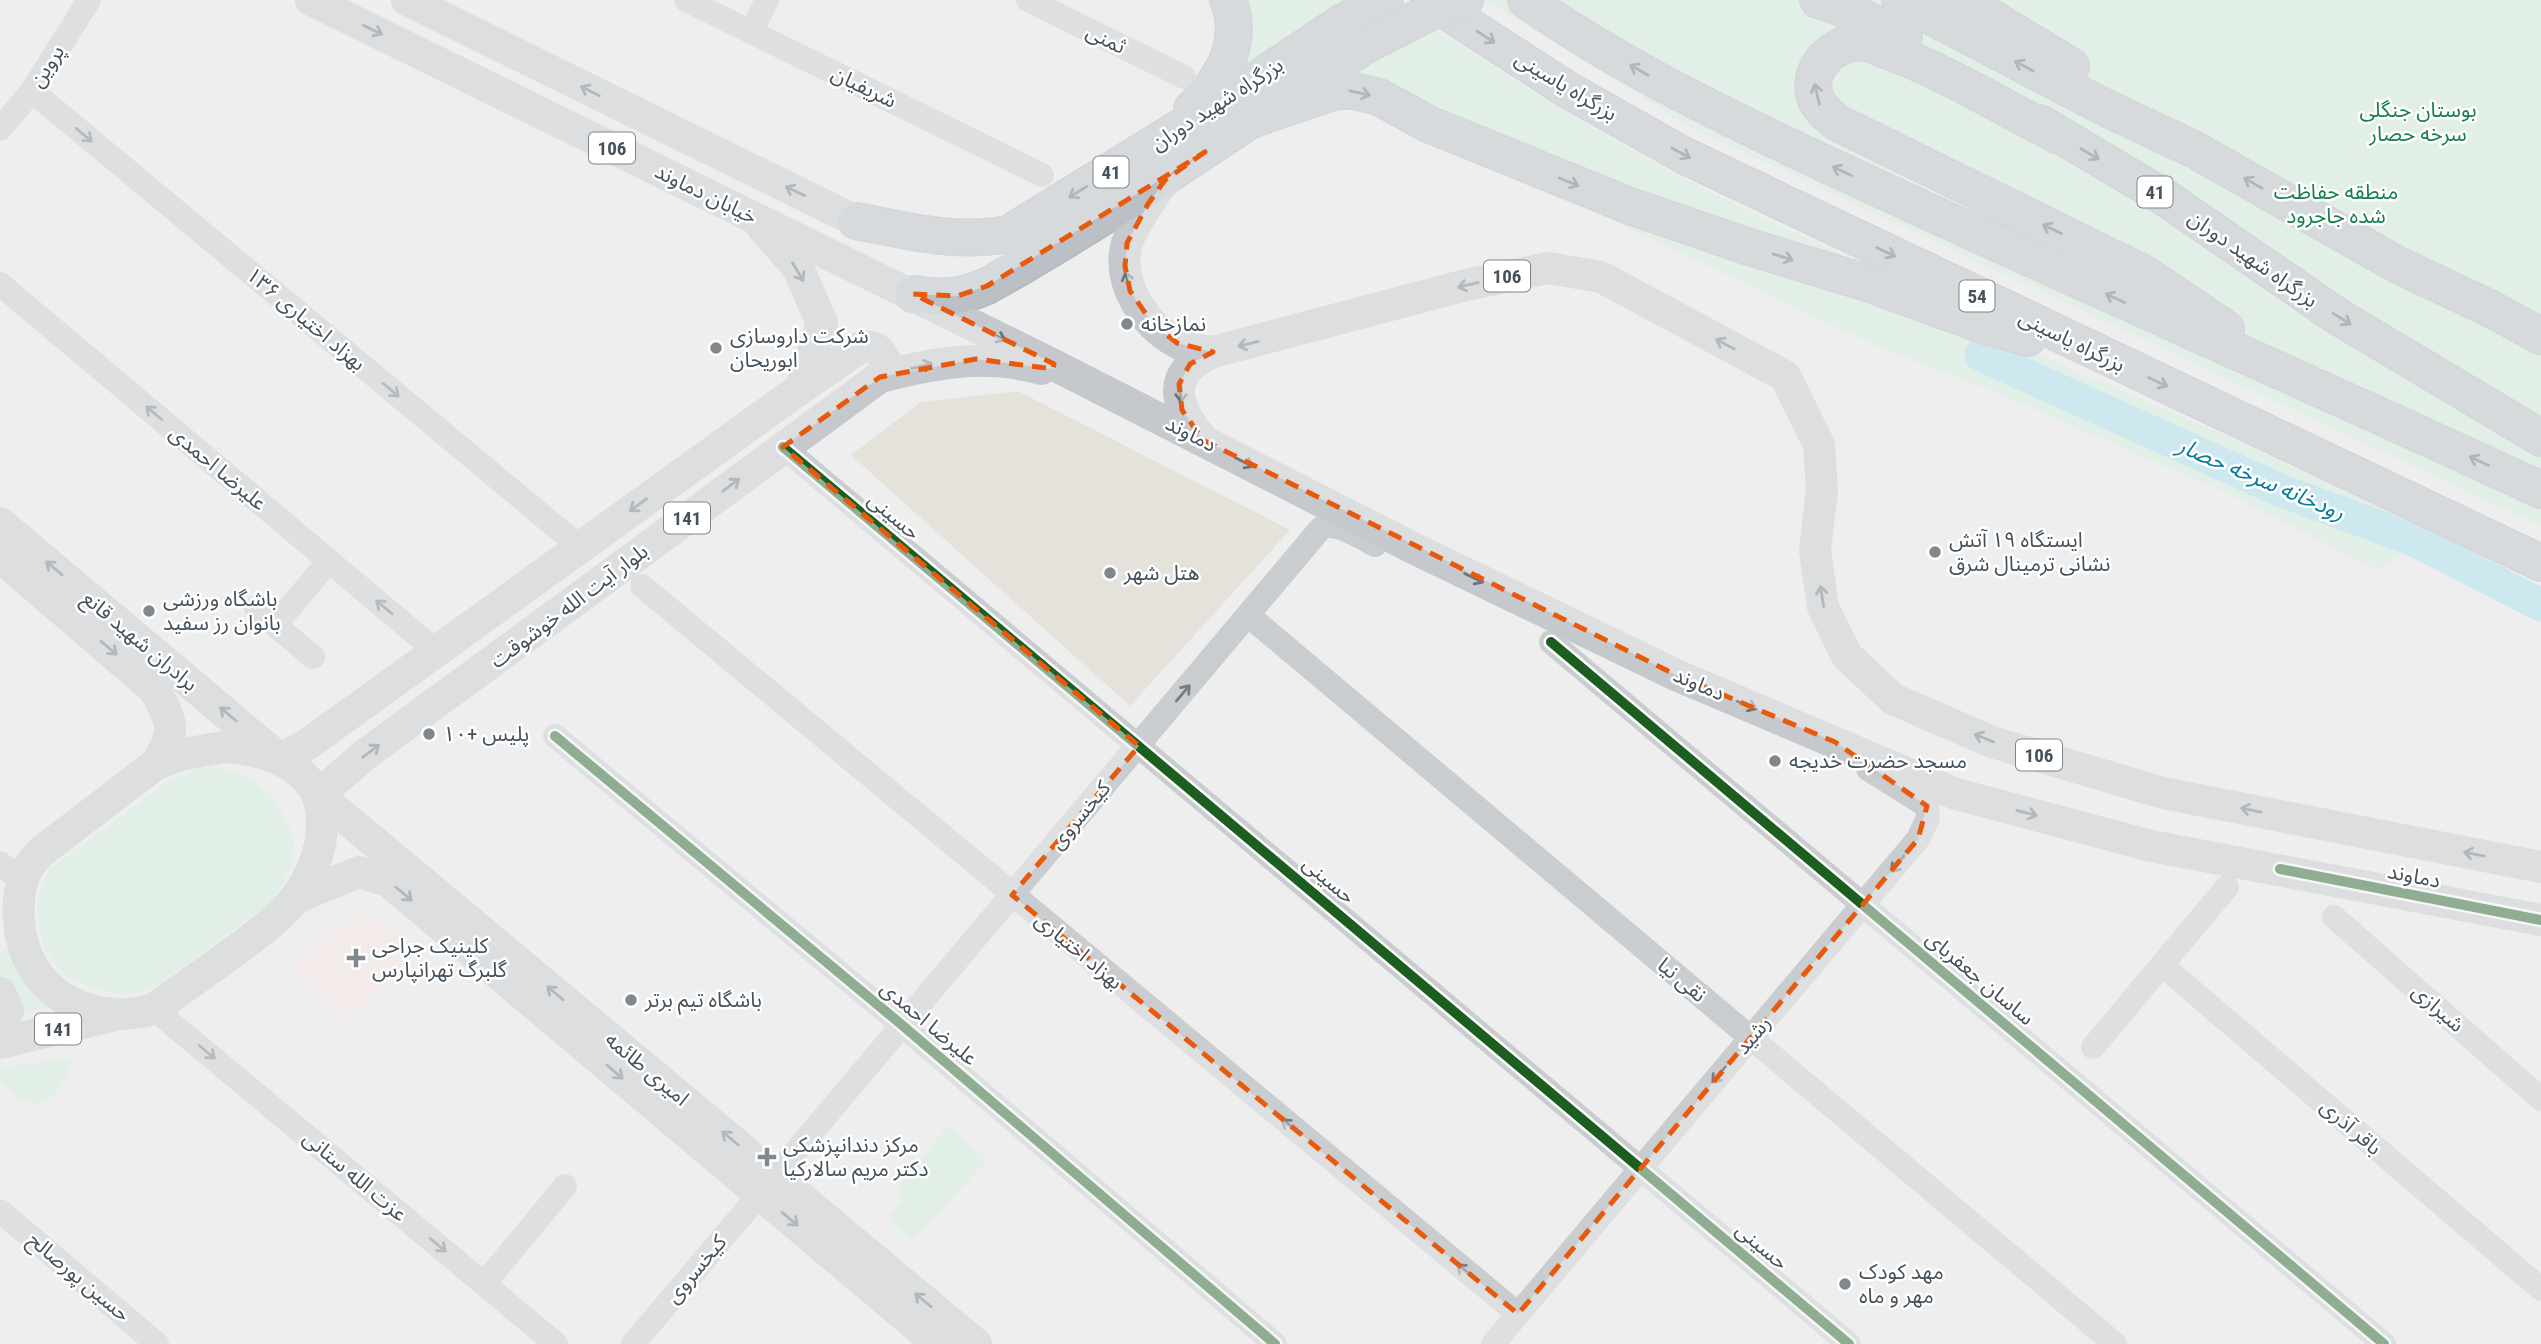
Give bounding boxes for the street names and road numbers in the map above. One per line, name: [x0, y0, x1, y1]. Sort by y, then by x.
street label: ثمنی: [1082, 19, 1130, 59]
street label: پروین: [25, 40, 70, 92]
street label: بزرگراه یاسینی: [1511, 46, 1621, 126]
street label: بزرگراه شهید دوران: [1147, 52, 1287, 156]
street label: شریفیان: [828, 61, 900, 113]
road number: 106: [589, 132, 635, 164]
road number: 41: [1094, 156, 1128, 188]
street label: خیابان دماوند: [651, 159, 761, 229]
road number: 41: [2138, 176, 2172, 208]
street label: بزرگراه شهید دوران: [2184, 205, 2322, 313]
road number: 106: [1484, 260, 1530, 292]
street label: بهزاد اختیاری ۱۳۶: [242, 262, 370, 376]
road number: 54: [1960, 280, 1994, 312]
street label: بزرگراه یاسینی: [2015, 305, 2129, 377]
street label: دماوند: [1162, 411, 1220, 457]
street label: علیرضا احمدی: [165, 421, 271, 515]
street label: حسینی: [863, 487, 925, 545]
road number: 141: [664, 503, 710, 534]
street label: بلوار آیت الله خوشوقت: [485, 539, 653, 673]
street label: برادران شهید قانع: [76, 586, 203, 698]
street label: دماوند: [1670, 663, 1728, 705]
road number: 106: [2016, 740, 2062, 770]
street label: کیخسروی: [1045, 776, 1116, 854]
street label: حسینی: [1298, 851, 1360, 909]
street label: دماوند: [2386, 859, 2442, 893]
street label: بهزاد اختیاری: [1030, 908, 1128, 994]
street label: ساسان جعفربای: [1921, 926, 2039, 1030]
street label: نقی نیا: [1653, 953, 1711, 1007]
street label: علیرضا احمدی: [876, 976, 982, 1070]
street label: شیرازی: [2407, 979, 2469, 1037]
street label: رشید: [1730, 1011, 1776, 1059]
road number: 141: [35, 1014, 81, 1044]
street label: امیری طائمه: [600, 1027, 694, 1111]
street label: باقر آذری: [2316, 1094, 2386, 1160]
street label: عزت الله ستانی: [298, 1126, 412, 1226]
street label: حسینی: [1731, 1217, 1793, 1275]
street label: حسین پورصالح: [21, 1227, 135, 1329]
street label: کیخسروی: [661, 1230, 732, 1308]

